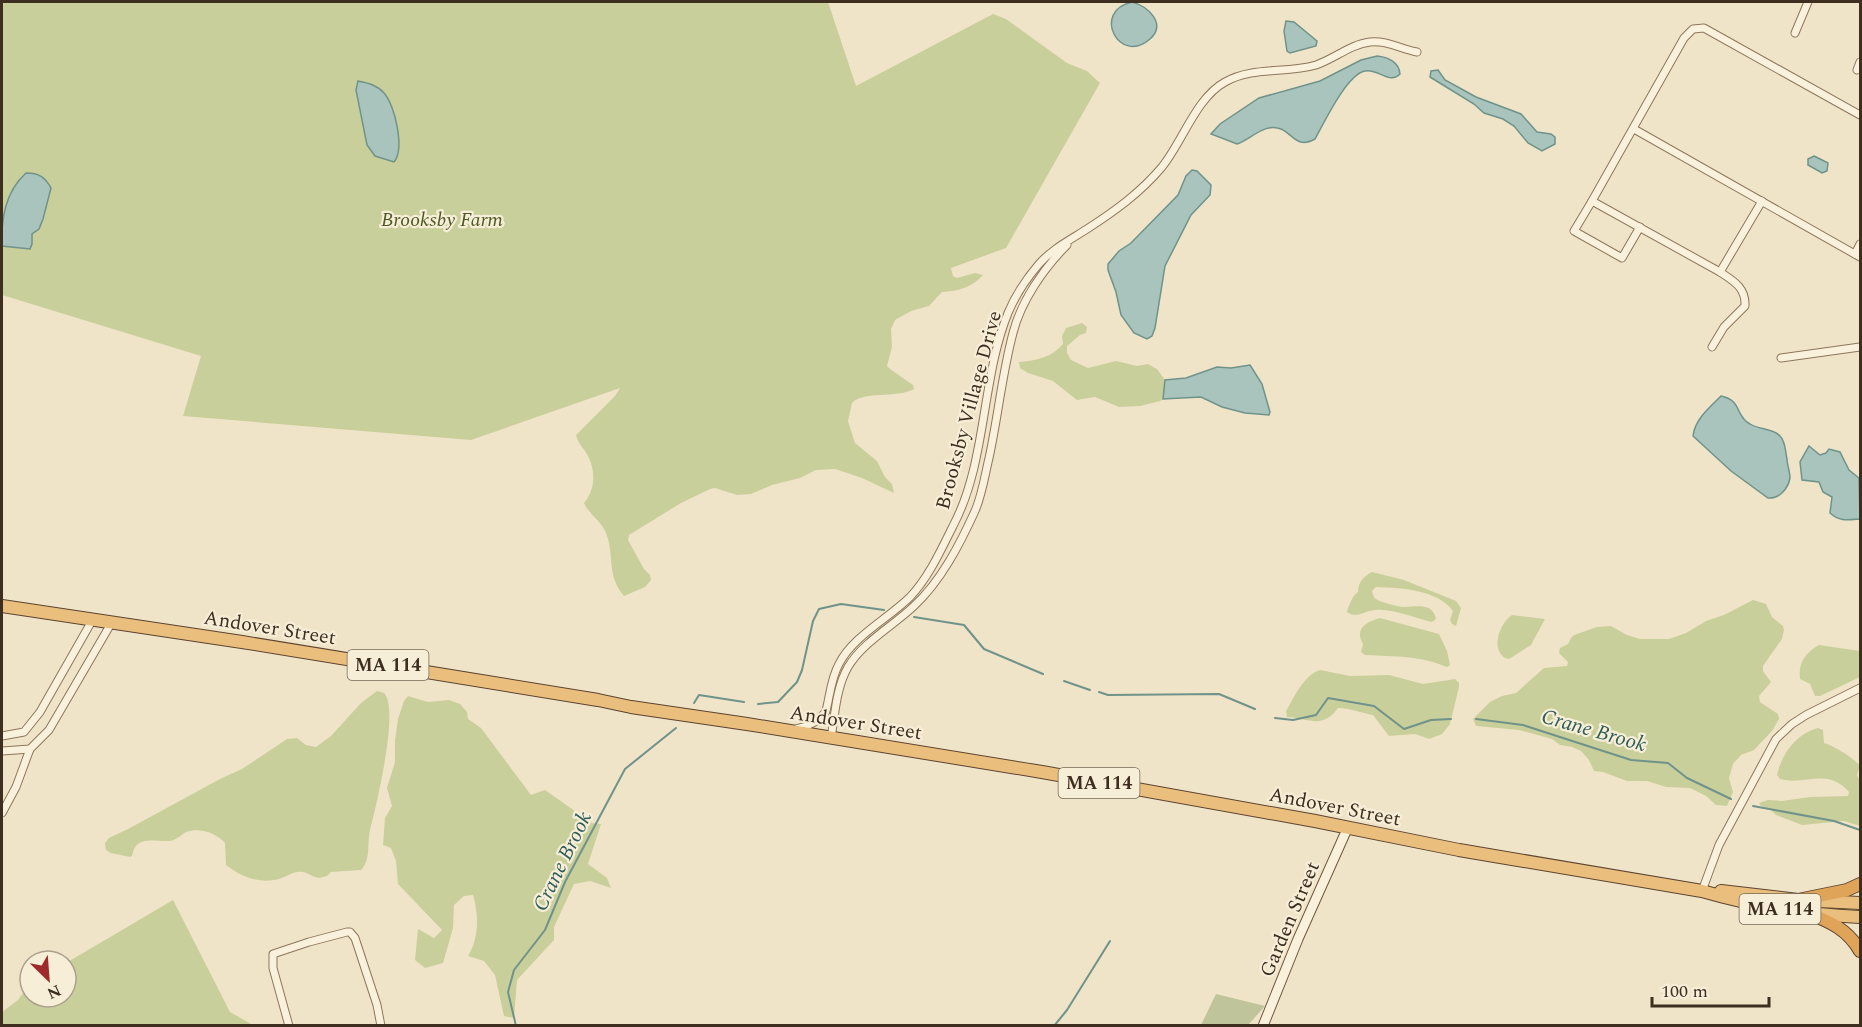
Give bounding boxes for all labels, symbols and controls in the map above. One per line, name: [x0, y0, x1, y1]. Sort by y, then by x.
park label: Brooksby Farm: [381, 205, 504, 235]
street label: Brooksby Village Drive: [928, 308, 1010, 513]
street label: Andover Street: [202, 603, 338, 653]
road number: MA 114: [348, 650, 428, 680]
street label: Andover Street: [788, 698, 924, 748]
water label: Crane Brook: [1538, 701, 1650, 761]
road number: MA 114: [1058, 768, 1140, 798]
street label: Andover Street: [1267, 780, 1403, 834]
water label: Crane Brook: [525, 806, 601, 917]
street label: Garden Street: [1252, 857, 1328, 982]
road number: MA 114: [1740, 894, 1820, 924]
north arrow: [18, 949, 78, 1009]
scale bar: [1652, 970, 1769, 1008]
text: N: [43, 978, 65, 1005]
text: 100 m: [1661, 978, 1708, 1005]

